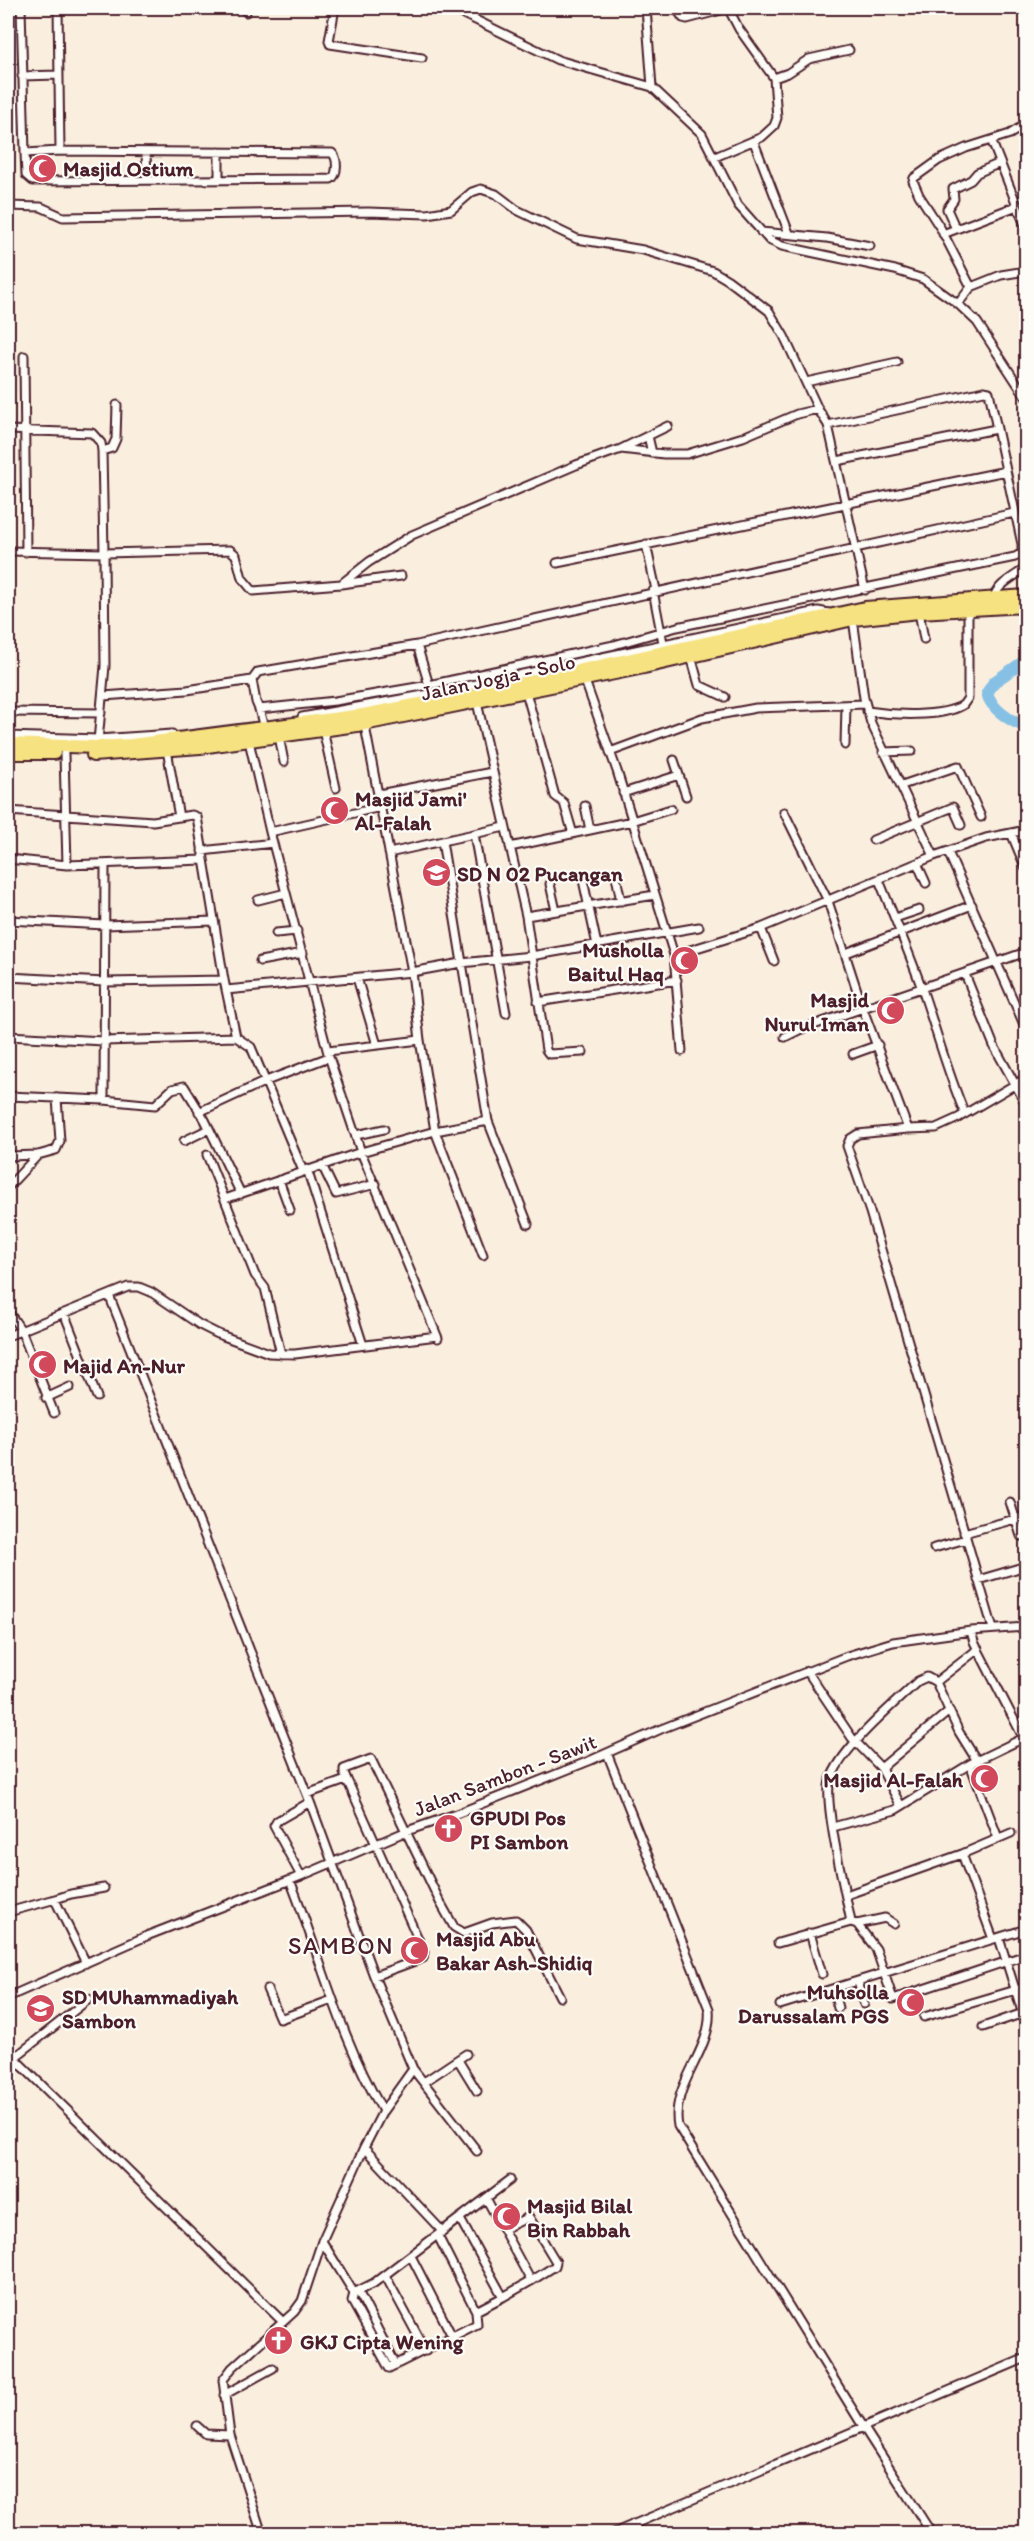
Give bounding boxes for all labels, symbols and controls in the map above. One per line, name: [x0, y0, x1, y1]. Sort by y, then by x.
mosque icon: Masjid Ostium: [26, 152, 58, 184]
place label: Masjid Ostium: [63, 156, 194, 182]
street label: Jalan Jogja - Solo: [419, 648, 577, 706]
place label: Masjid Jami' Al-Falah: [354, 786, 467, 835]
mosque icon: Masjid Jami' Al-Falah: [318, 794, 350, 826]
school or university icon: SD N 02 Pucangan: [420, 857, 452, 889]
place label: SD N 02 Pucangan: [457, 861, 623, 887]
place label: Musholla Baitul Haq: [568, 937, 665, 987]
mosque icon: Musholla Baitul Haq: [669, 945, 701, 977]
place label: Masjid Nurul Iman: [764, 987, 870, 1036]
mosque icon: Masjid Nurul Iman: [874, 995, 906, 1027]
mosque icon: Majid An-Nur: [26, 1349, 58, 1381]
place label: Majid An-Nur: [63, 1353, 186, 1379]
street label: Jalan Sambon - Sawit: [410, 1729, 600, 1821]
mosque icon: Masjid Al-Falah: [968, 1763, 1000, 1795]
place label: Masjid Al-Falah: [823, 1767, 964, 1793]
place label: GPUDI Pos PI Sambon: [470, 1805, 569, 1854]
church icon: GPUDI Pos PI Sambon: [433, 1813, 465, 1845]
place label: Masjid Abu Bakar Ash-Shidiq: [436, 1926, 593, 1976]
district label: SAMBON: [288, 1931, 394, 1960]
mosque icon: Masjid Abu Bakar Ash-Shidiq: [399, 1934, 431, 1966]
place label: Muhsolla Darussalam PGS: [738, 1979, 890, 2028]
place label: SD MUhammadiyah Sambon: [62, 1984, 239, 2033]
mosque icon: Muhsolla Darussalam PGS: [894, 1987, 926, 2019]
school or university icon: SD MUhammadiyah Sambon: [25, 1992, 57, 2024]
place label: Masjid Bilal Bin Rabbah: [527, 2193, 633, 2242]
mosque icon: Masjid Bilal Bin Rabbah: [490, 2201, 522, 2233]
church icon: GKJ Cipta Wening: [263, 2325, 295, 2357]
place label: GKJ Cipta Wening: [300, 2329, 464, 2355]

